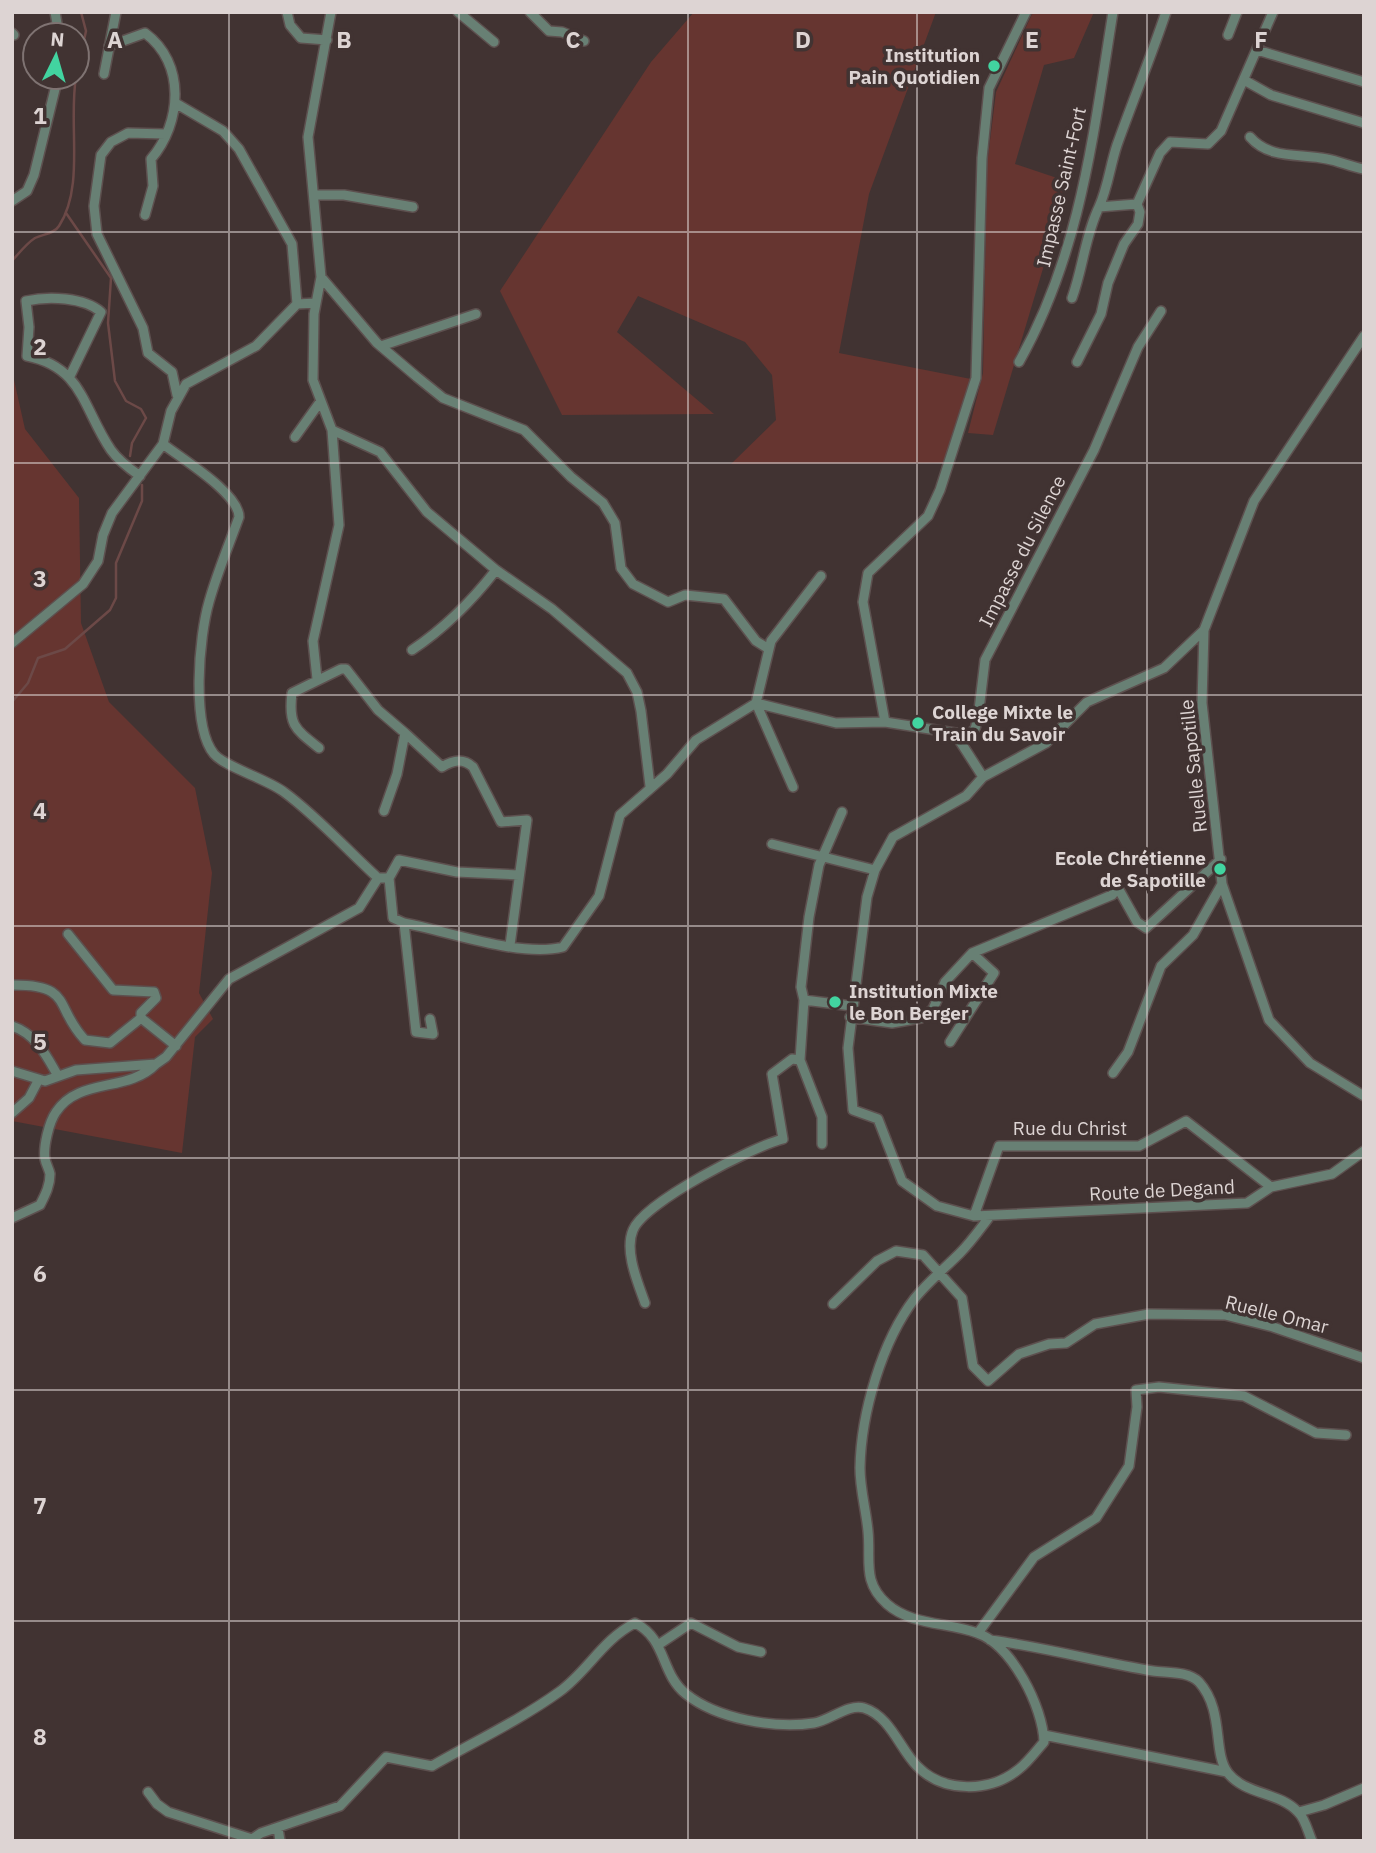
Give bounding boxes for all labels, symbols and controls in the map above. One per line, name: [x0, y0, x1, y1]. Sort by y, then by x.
north arrow: [21, 21, 91, 91]
text: A: [107, 24, 123, 54]
text: B: [336, 24, 352, 54]
text: C: [566, 24, 581, 54]
text: D: [795, 24, 811, 54]
text: E: [1025, 24, 1039, 54]
text: F: [1254, 24, 1268, 54]
text: N: [50, 27, 65, 52]
place label: Institution Pain Quotidien: [849, 43, 980, 89]
marker: Institution Pain Quotidien: [986, 58, 1002, 74]
text: 1: [33, 100, 47, 130]
street label: Impasse Saint-Fort: [1031, 105, 1091, 269]
text: 2: [33, 331, 47, 361]
street label: Impasse du Silence: [973, 471, 1071, 631]
text: 3: [33, 563, 47, 593]
street label: Ruelle Sapotille: [1174, 698, 1212, 834]
place label: College Mixte le Train du Savoir: [932, 700, 1073, 746]
marker: College Mixte le Train du Savoir: [910, 715, 926, 731]
text: 4: [33, 795, 47, 825]
place label: Ecole Chrétienne de Sapotille: [1055, 846, 1206, 892]
marker: Ecole Chrétienne de Sapotille: [1212, 861, 1228, 877]
place label: Institution Mixte le Bon Berger: [849, 979, 998, 1025]
marker: Institution Mixte le Bon Berger: [827, 994, 843, 1010]
text: 5: [33, 1026, 47, 1056]
street label: Rue du Christ: [1013, 1116, 1127, 1140]
street label: Route de Degand: [1089, 1174, 1235, 1206]
text: 6: [33, 1258, 47, 1288]
street label: Ruelle Omar: [1223, 1290, 1331, 1338]
text: 7: [33, 1490, 47, 1520]
text: 8: [33, 1721, 47, 1751]

